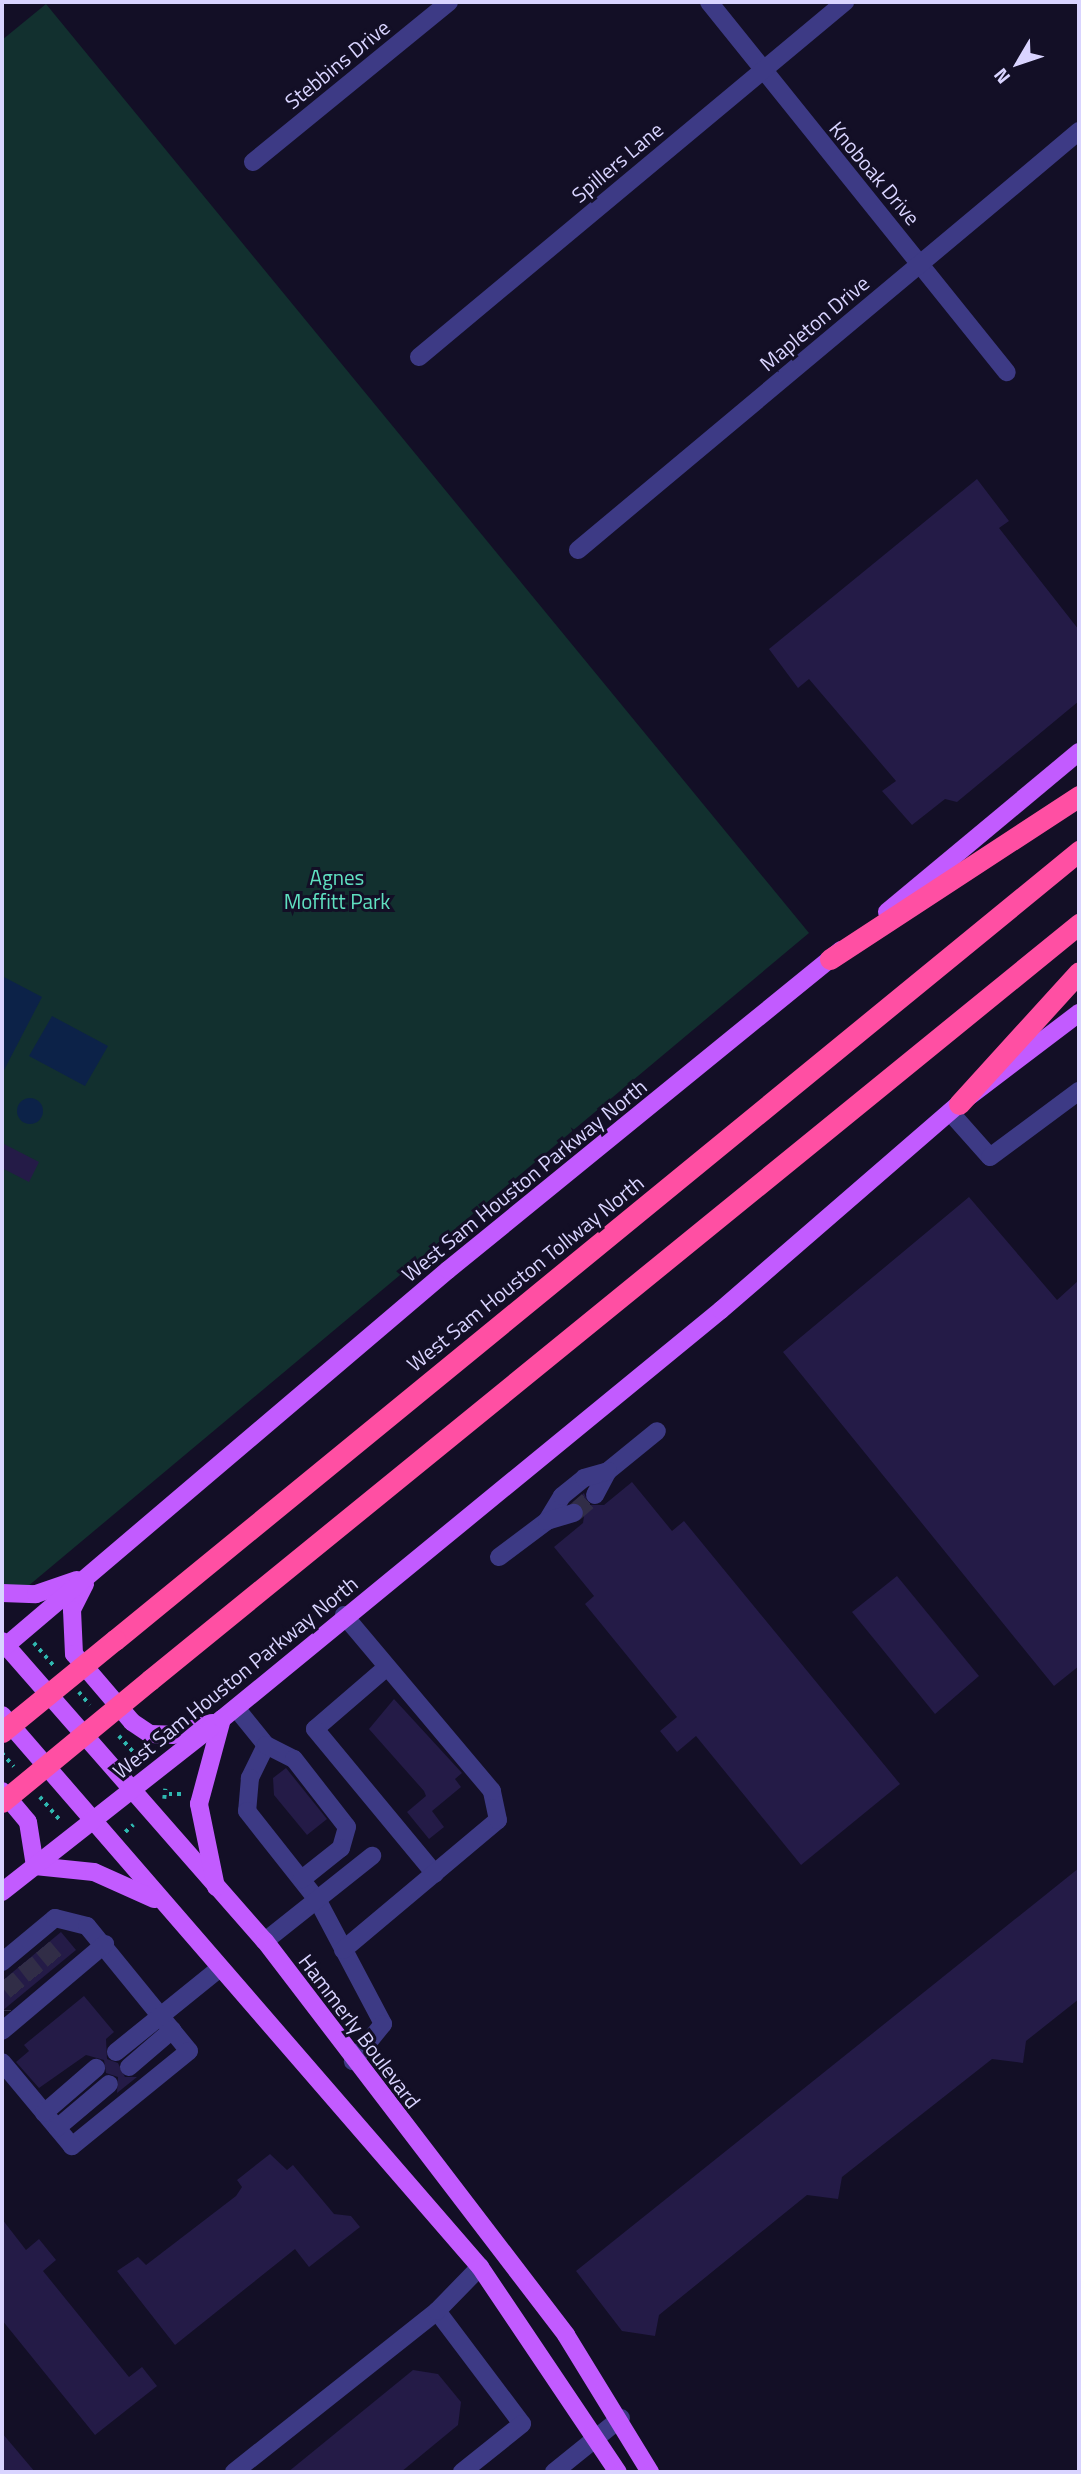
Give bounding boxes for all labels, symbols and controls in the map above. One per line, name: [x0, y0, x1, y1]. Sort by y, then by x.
street label: Stebbins Drive: [280, 14, 394, 114]
north arrow: [983, 28, 1053, 98]
text: N: [986, 62, 1017, 91]
street label: Knoboak Drive: [824, 116, 926, 230]
street label: Spillers Lane: [566, 117, 668, 207]
street label: Mapleton Drive: [754, 270, 874, 376]
park label: Agnes Moffitt Park: [284, 864, 390, 914]
street label: West Sam Houston Parkway North: [397, 1073, 651, 1287]
street label: West Sam Houston Tollway North: [402, 1170, 648, 1376]
street label: West Sam Houston Parkway North: [108, 1570, 362, 1784]
street label: Hammerly Boulevard: [294, 1949, 426, 2113]

